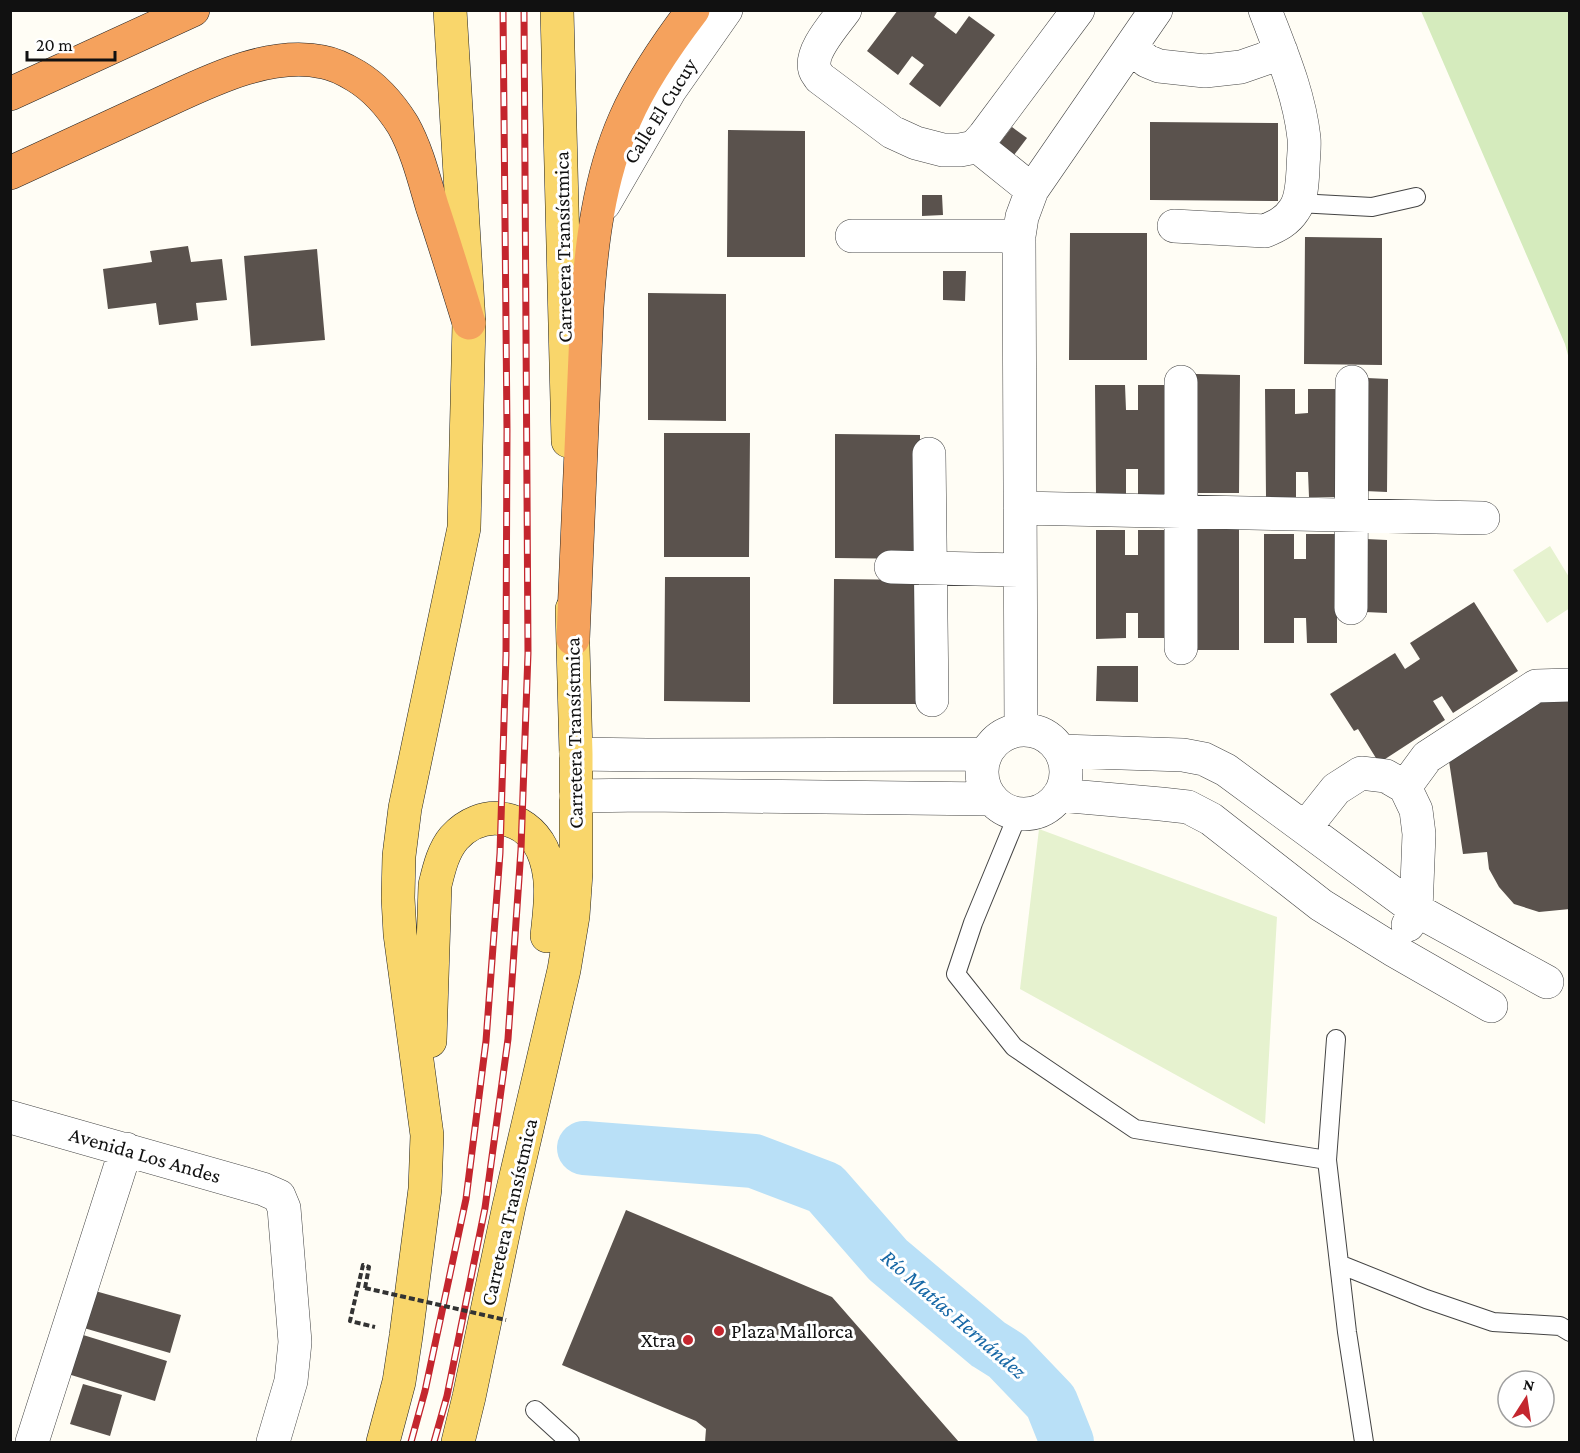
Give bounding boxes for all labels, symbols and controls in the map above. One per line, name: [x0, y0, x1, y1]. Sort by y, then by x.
scale bar: [27, 24, 116, 62]
text: 20 m: [36, 35, 73, 55]
street label: Calle El Cucuy: [618, 53, 702, 168]
street label: Carretera Transístmica: [549, 151, 577, 343]
street label: Carretera Transístmica: [560, 637, 588, 829]
street label: Carretera Transístmica: [476, 1116, 542, 1308]
street label: Avenida Los Andes: [66, 1122, 224, 1188]
water label: Río Matías Hernández: [876, 1244, 1032, 1384]
place label: Plaza Mallorca: [731, 1319, 854, 1343]
marker: Plaza Mallorca: [712, 1324, 726, 1338]
place label: Xtra: [641, 1328, 676, 1352]
marker: Xtra: [681, 1333, 695, 1347]
north arrow: [1496, 1369, 1556, 1429]
text: N: [1522, 1375, 1536, 1394]

